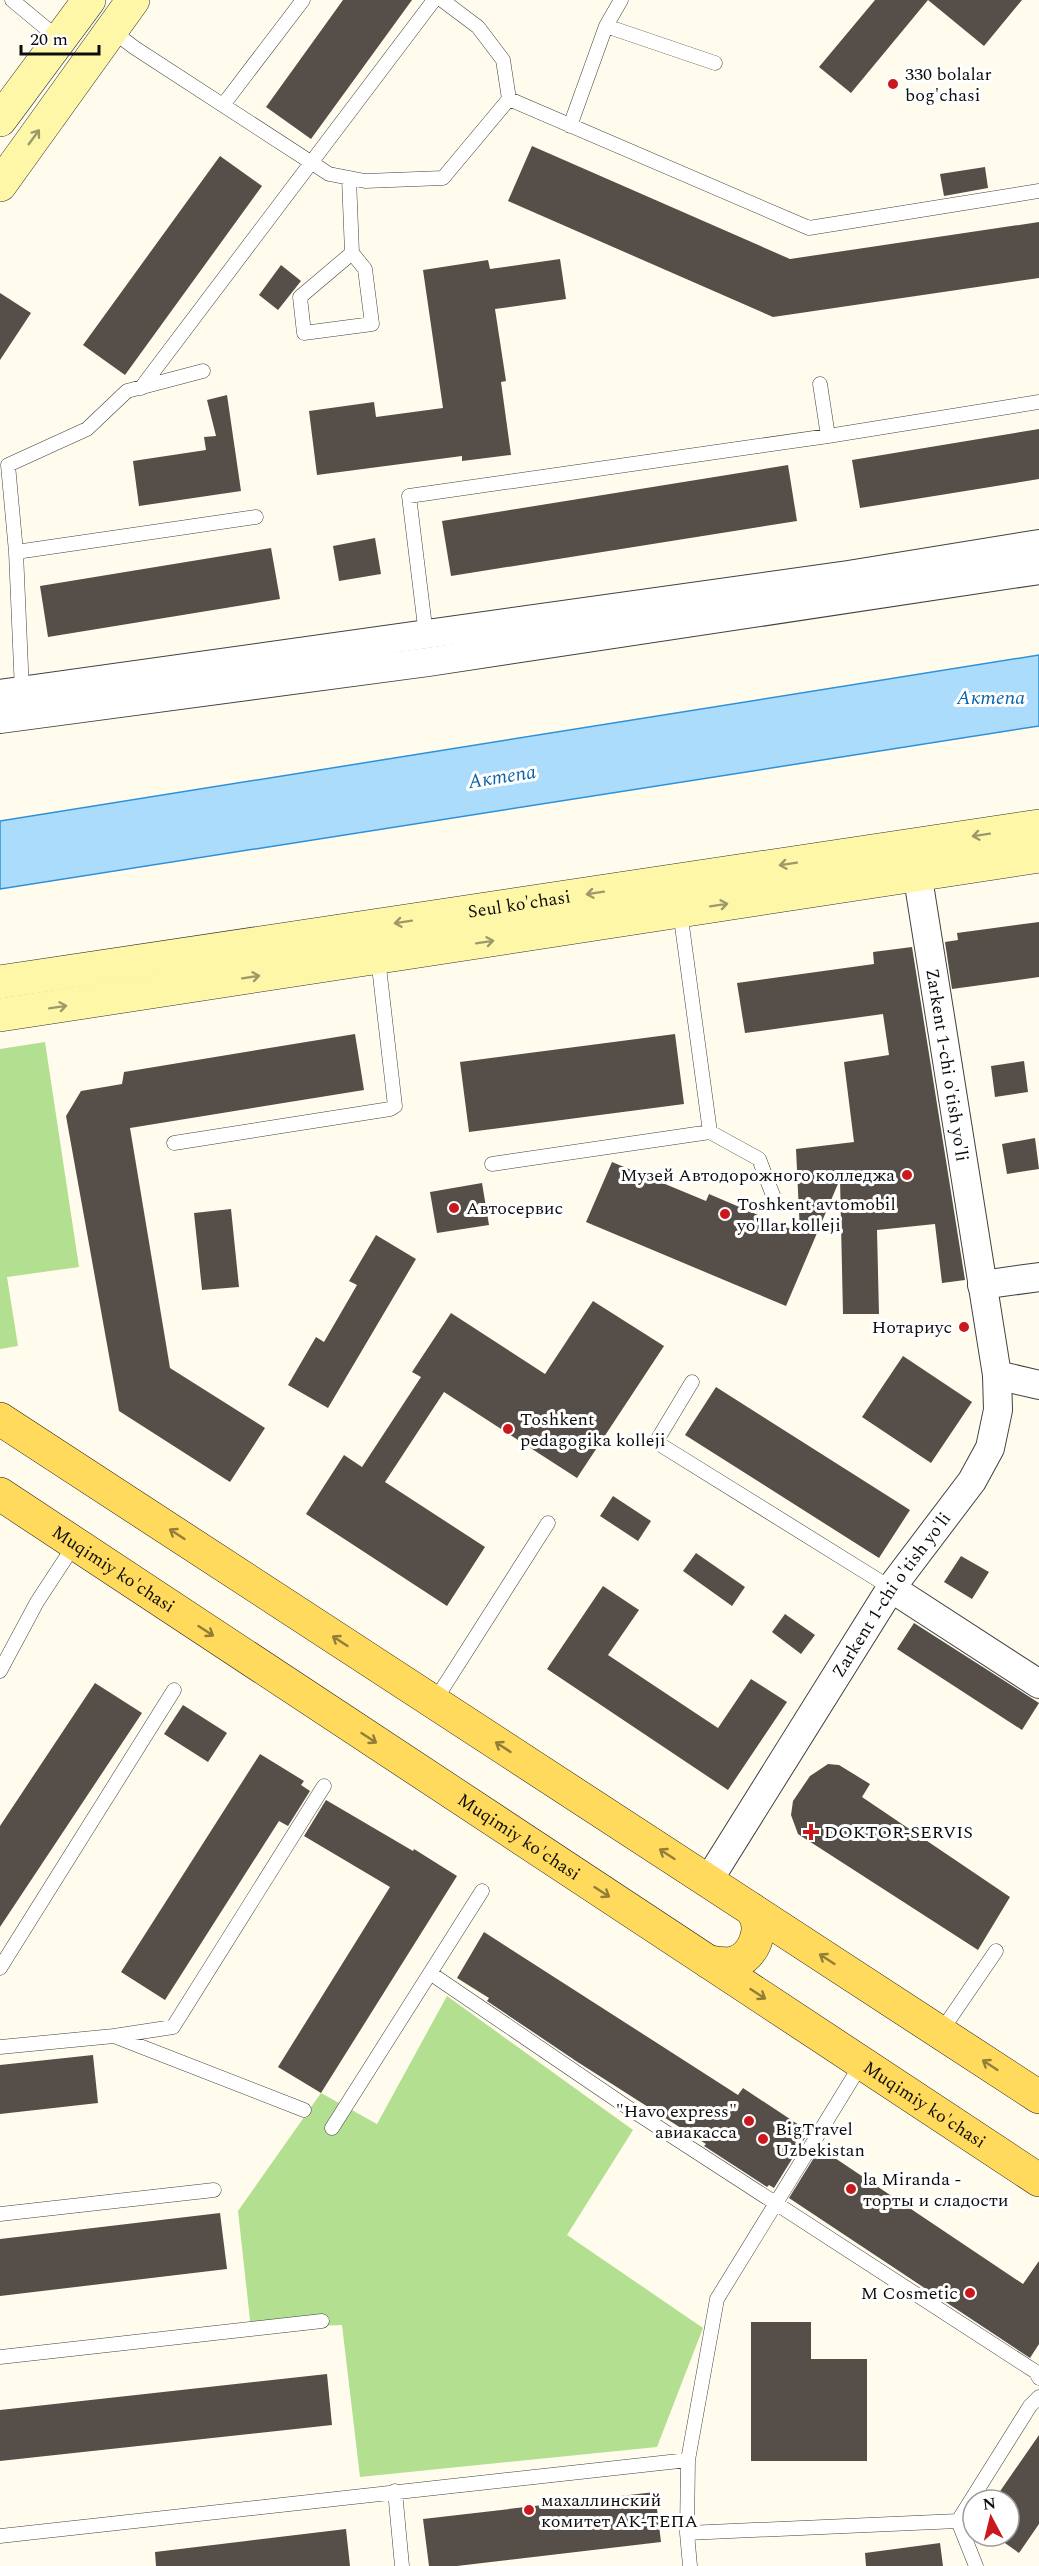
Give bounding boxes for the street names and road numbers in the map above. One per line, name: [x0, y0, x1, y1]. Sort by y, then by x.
street label: Seul ko'chasi: [466, 883, 572, 925]
street label: Zarkent 1-chi o'tish yo'li: [918, 967, 976, 1163]
street label: Zarkent 1-chi o'tish yo'li: [825, 1506, 957, 1683]
street label: Muqimiy ko'chasi: [47, 1518, 180, 1619]
street label: Muqimiy ko'chasi: [452, 1786, 586, 1887]
street label: Muqimiy ko'chasi: [858, 2054, 991, 2155]

